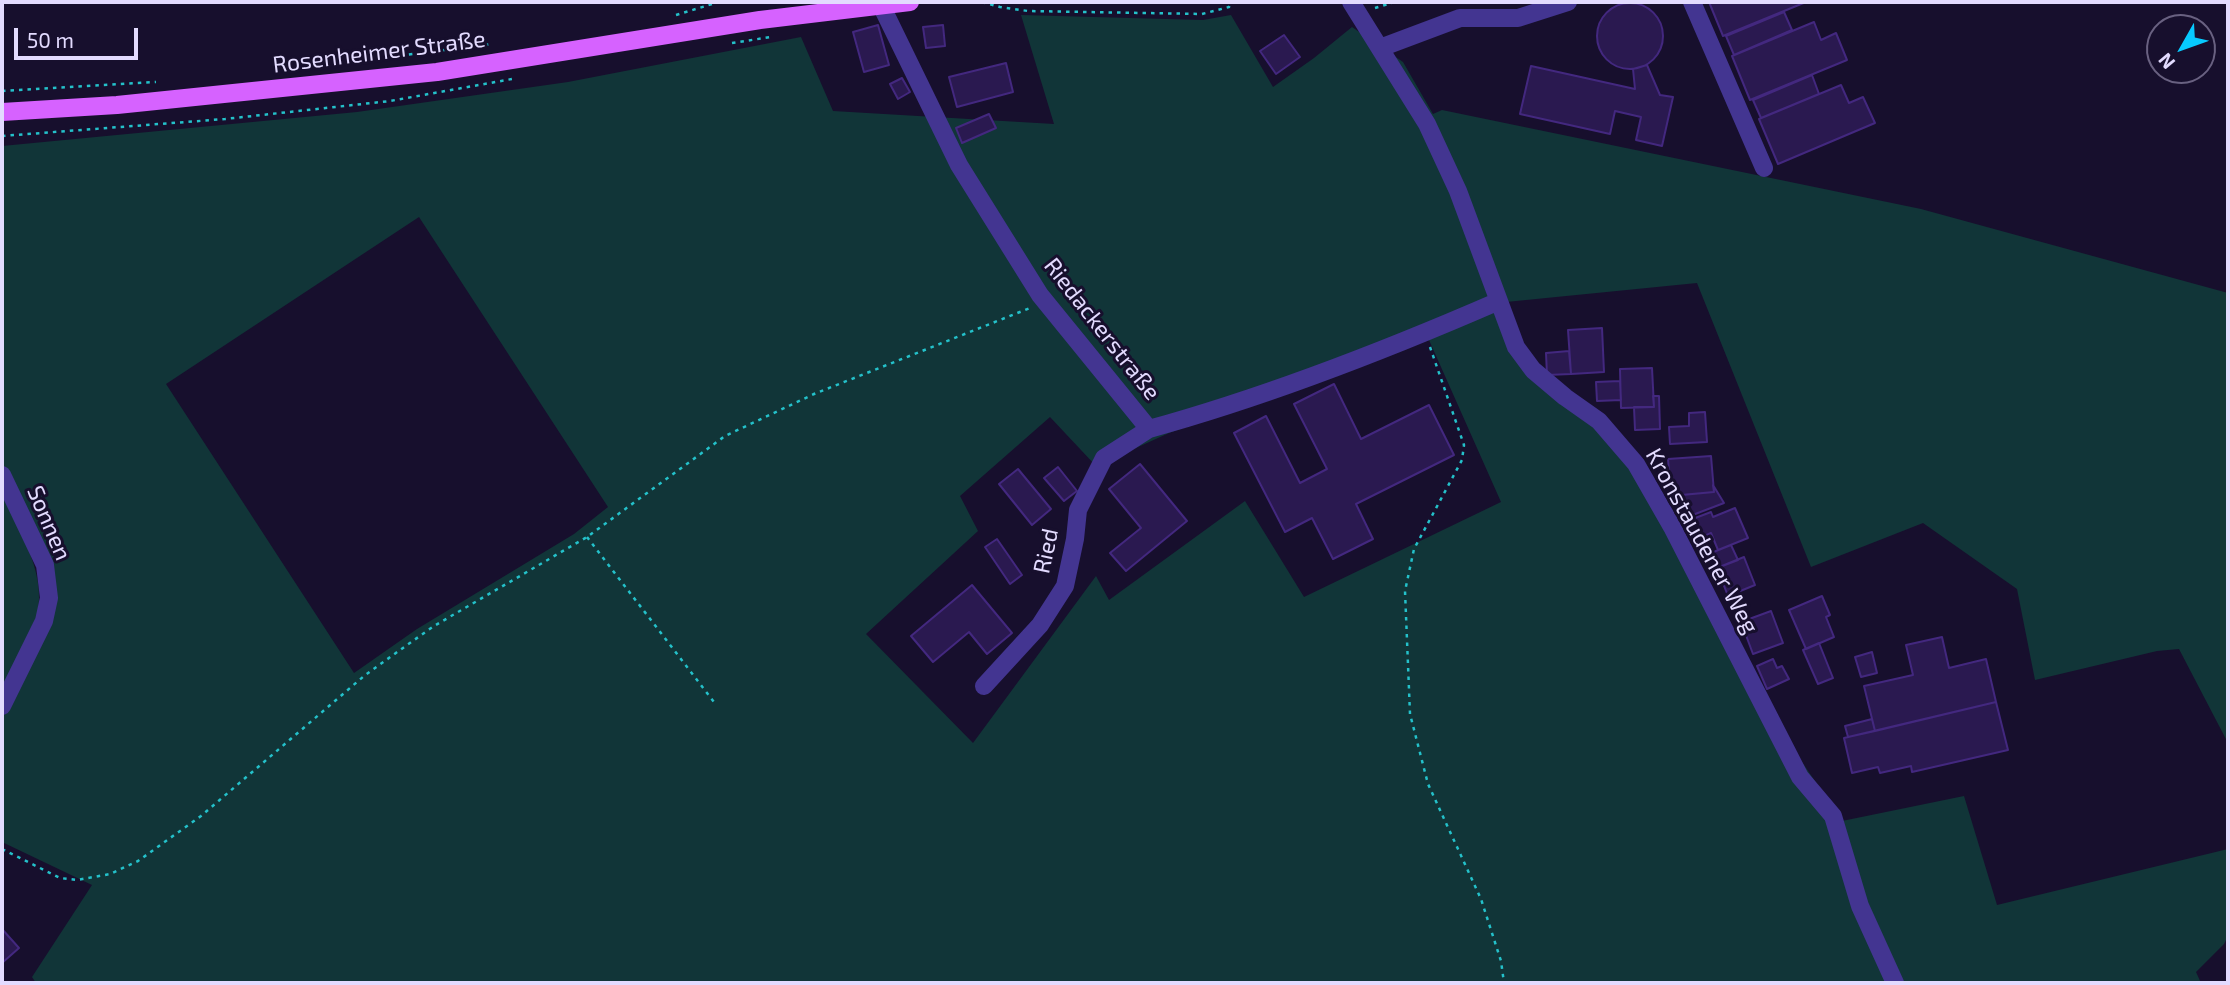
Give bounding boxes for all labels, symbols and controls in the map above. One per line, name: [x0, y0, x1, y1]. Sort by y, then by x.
scale bar: [18, 14, 142, 58]
north arrow: [2146, 14, 2216, 84]
street label: Rosenheimer Straße: [271, 25, 487, 79]
text: 50 m: [27, 27, 74, 52]
text: N: [2153, 49, 2179, 74]
street label: Riedackerstraße: [1038, 253, 1166, 405]
street label: Kronstaudener Weg: [1640, 444, 1764, 638]
street label: Sonnen: [21, 482, 77, 564]
street label: Ried: [1028, 526, 1064, 576]

